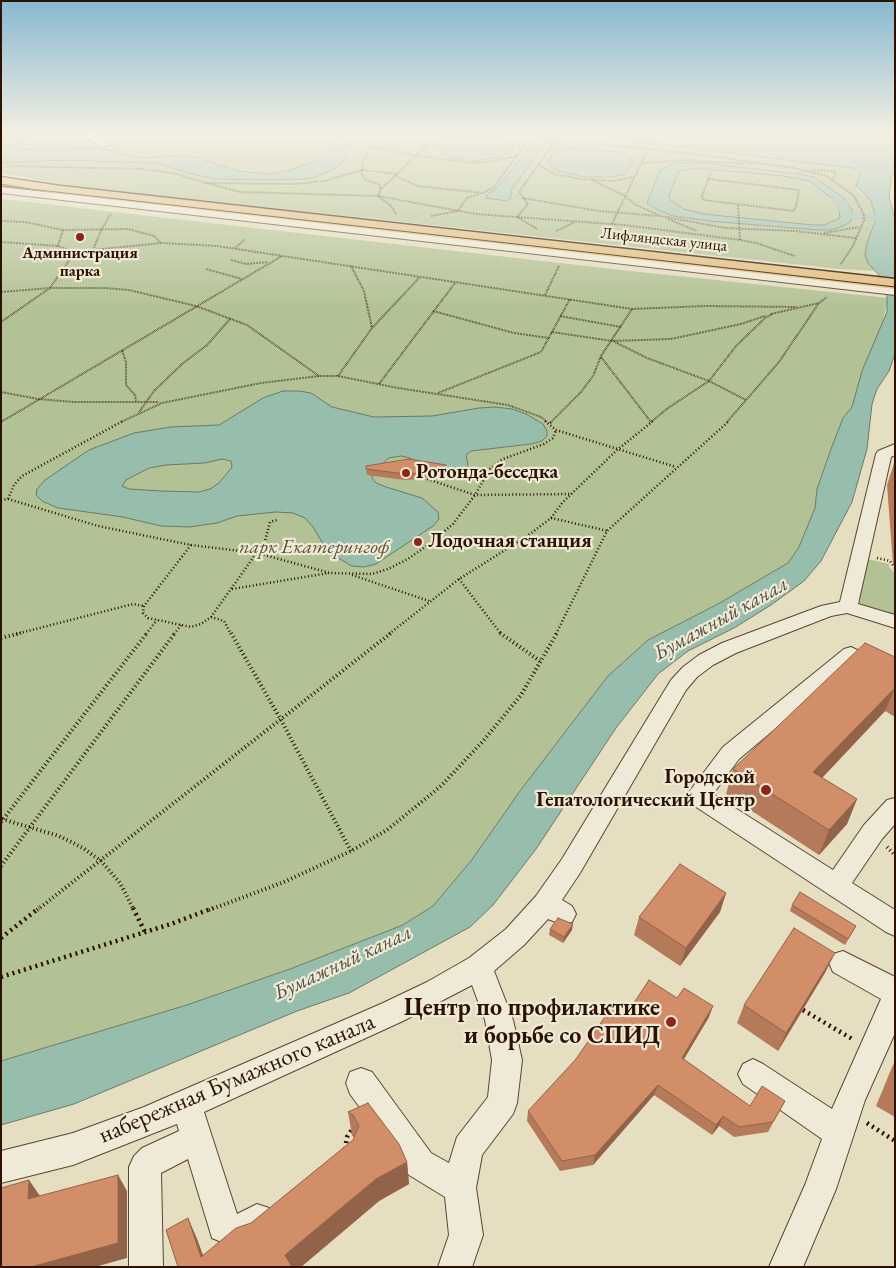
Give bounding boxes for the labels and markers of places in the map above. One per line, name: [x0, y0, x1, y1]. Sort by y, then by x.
marker: Администрация парка: [74, 231, 86, 243]
place label: Администрация парка: [22, 244, 138, 282]
place label: Ротонда-беседка: [416, 461, 558, 485]
marker: Ротонда-беседка: [400, 467, 412, 479]
place label: Лодочная станция: [428, 530, 592, 554]
marker: Лодочная станция: [412, 536, 424, 548]
place label: Городской Гепатологический Центр: [536, 766, 755, 813]
marker: Городской Гепатологический Центр: [759, 783, 773, 797]
place label: Центр по профилактике и борьбе со СПИД: [404, 994, 660, 1050]
marker: Центр по профилактике и борьбе со СПИД: [664, 1015, 678, 1029]

